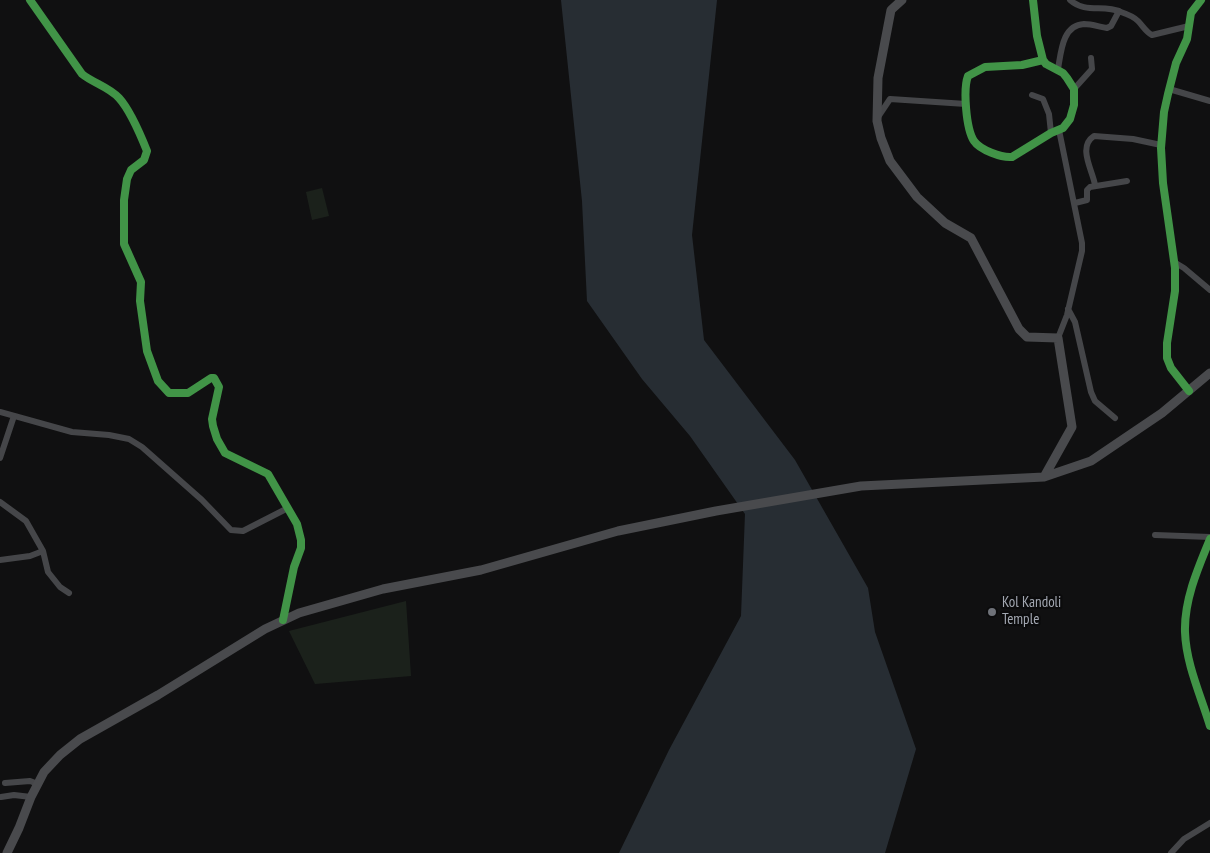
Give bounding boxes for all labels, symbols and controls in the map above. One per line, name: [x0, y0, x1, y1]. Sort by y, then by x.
place label: Kol Kandoli Temple: [1002, 594, 1061, 629]
marker: Kol Kandoli Temple: [986, 606, 998, 618]

